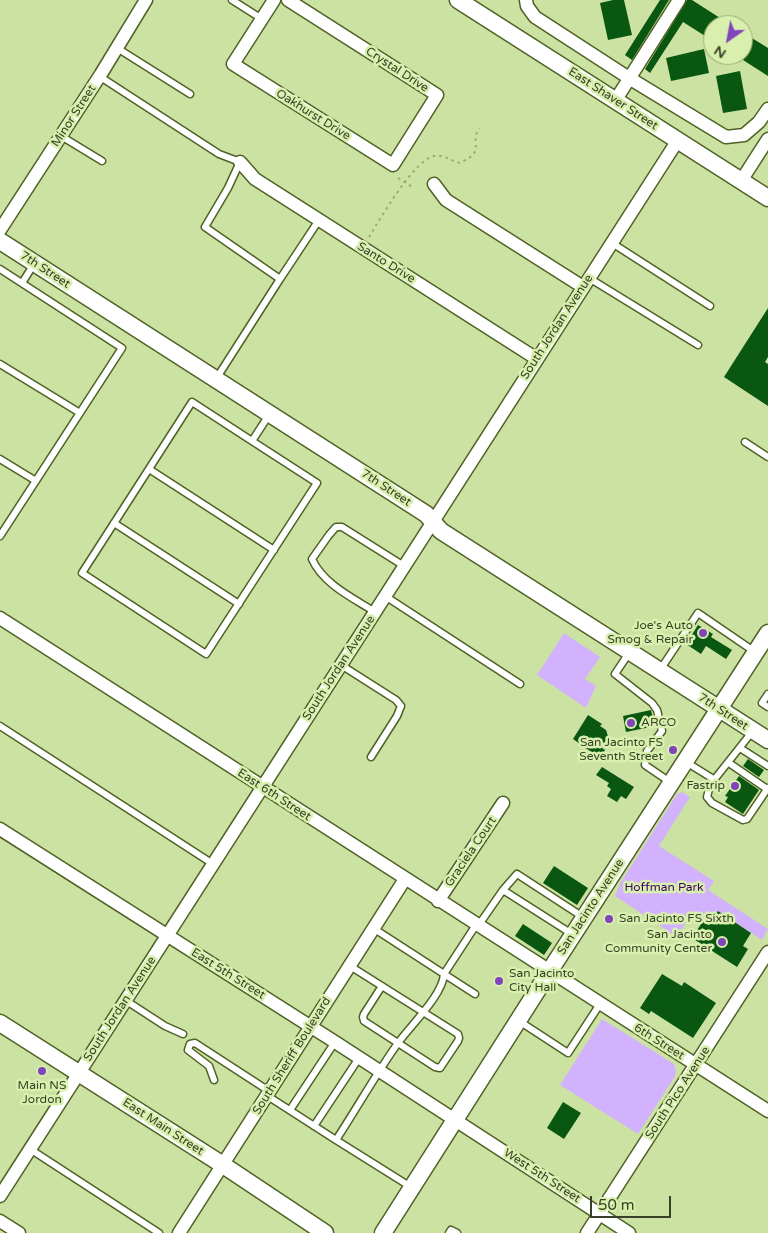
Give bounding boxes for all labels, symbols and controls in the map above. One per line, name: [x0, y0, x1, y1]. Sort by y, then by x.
north arrow: [703, 15, 753, 65]
text: N: [711, 42, 729, 62]
street label: Crystal Drive: [363, 44, 431, 96]
street label: East Shaver Street: [565, 65, 661, 133]
street label: Minor Street: [49, 82, 99, 150]
street label: Oakhurst Drive: [273, 86, 353, 144]
street label: Santo Drive: [354, 239, 418, 287]
street label: 7th Street: [17, 248, 73, 292]
street label: South Jordan Avenue: [518, 272, 596, 382]
street label: 7th Street: [358, 466, 414, 510]
street label: South Jordan Avenue: [300, 613, 378, 723]
place label: Joe's Auto Smog & Repair: [608, 619, 693, 647]
marker: Joe's Auto Smog & Repair: [697, 627, 709, 639]
street label: 7th Street: [695, 690, 751, 734]
place label: ARCO: [641, 716, 676, 730]
marker: ARCO: [625, 717, 637, 729]
place label: San Jacinto FS Seventh Street: [579, 736, 663, 764]
marker: San Jacinto FS Seventh Street: [667, 744, 679, 756]
street label: East 6th Street: [235, 766, 313, 824]
place label: Fastrip: [686, 779, 725, 793]
marker: Fastrip: [729, 780, 741, 792]
street label: Graciela Court: [442, 814, 500, 890]
street label: San Jacinto Avenue: [555, 856, 627, 958]
park label: Hoffman Park: [624, 881, 704, 895]
place label: San Jacinto FS Sixth: [619, 912, 734, 926]
marker: San Jacinto FS Sixth: [603, 913, 615, 925]
place label: San Jacinto Community Center: [605, 928, 712, 956]
marker: San Jacinto Community Center: [716, 936, 728, 948]
street label: East 5th Street: [188, 945, 268, 1003]
street label: South Jordan Avenue: [81, 954, 159, 1064]
place label: San Jacinto City Hall: [509, 967, 574, 995]
marker: San Jacinto City Hall: [493, 975, 505, 987]
street label: South Sheriff Boulevard: [250, 995, 334, 1117]
street label: 6th Street: [631, 1021, 687, 1063]
street label: South Pico Avenue: [643, 1044, 713, 1142]
marker: Main NS Jordon: [36, 1065, 48, 1077]
place label: Main NS Jordon: [18, 1079, 66, 1107]
street label: East Main Street: [120, 1095, 206, 1159]
street label: West 5th Street: [501, 1146, 583, 1206]
scale bar: [593, 1186, 674, 1218]
text: 50 m: [598, 1196, 635, 1214]

